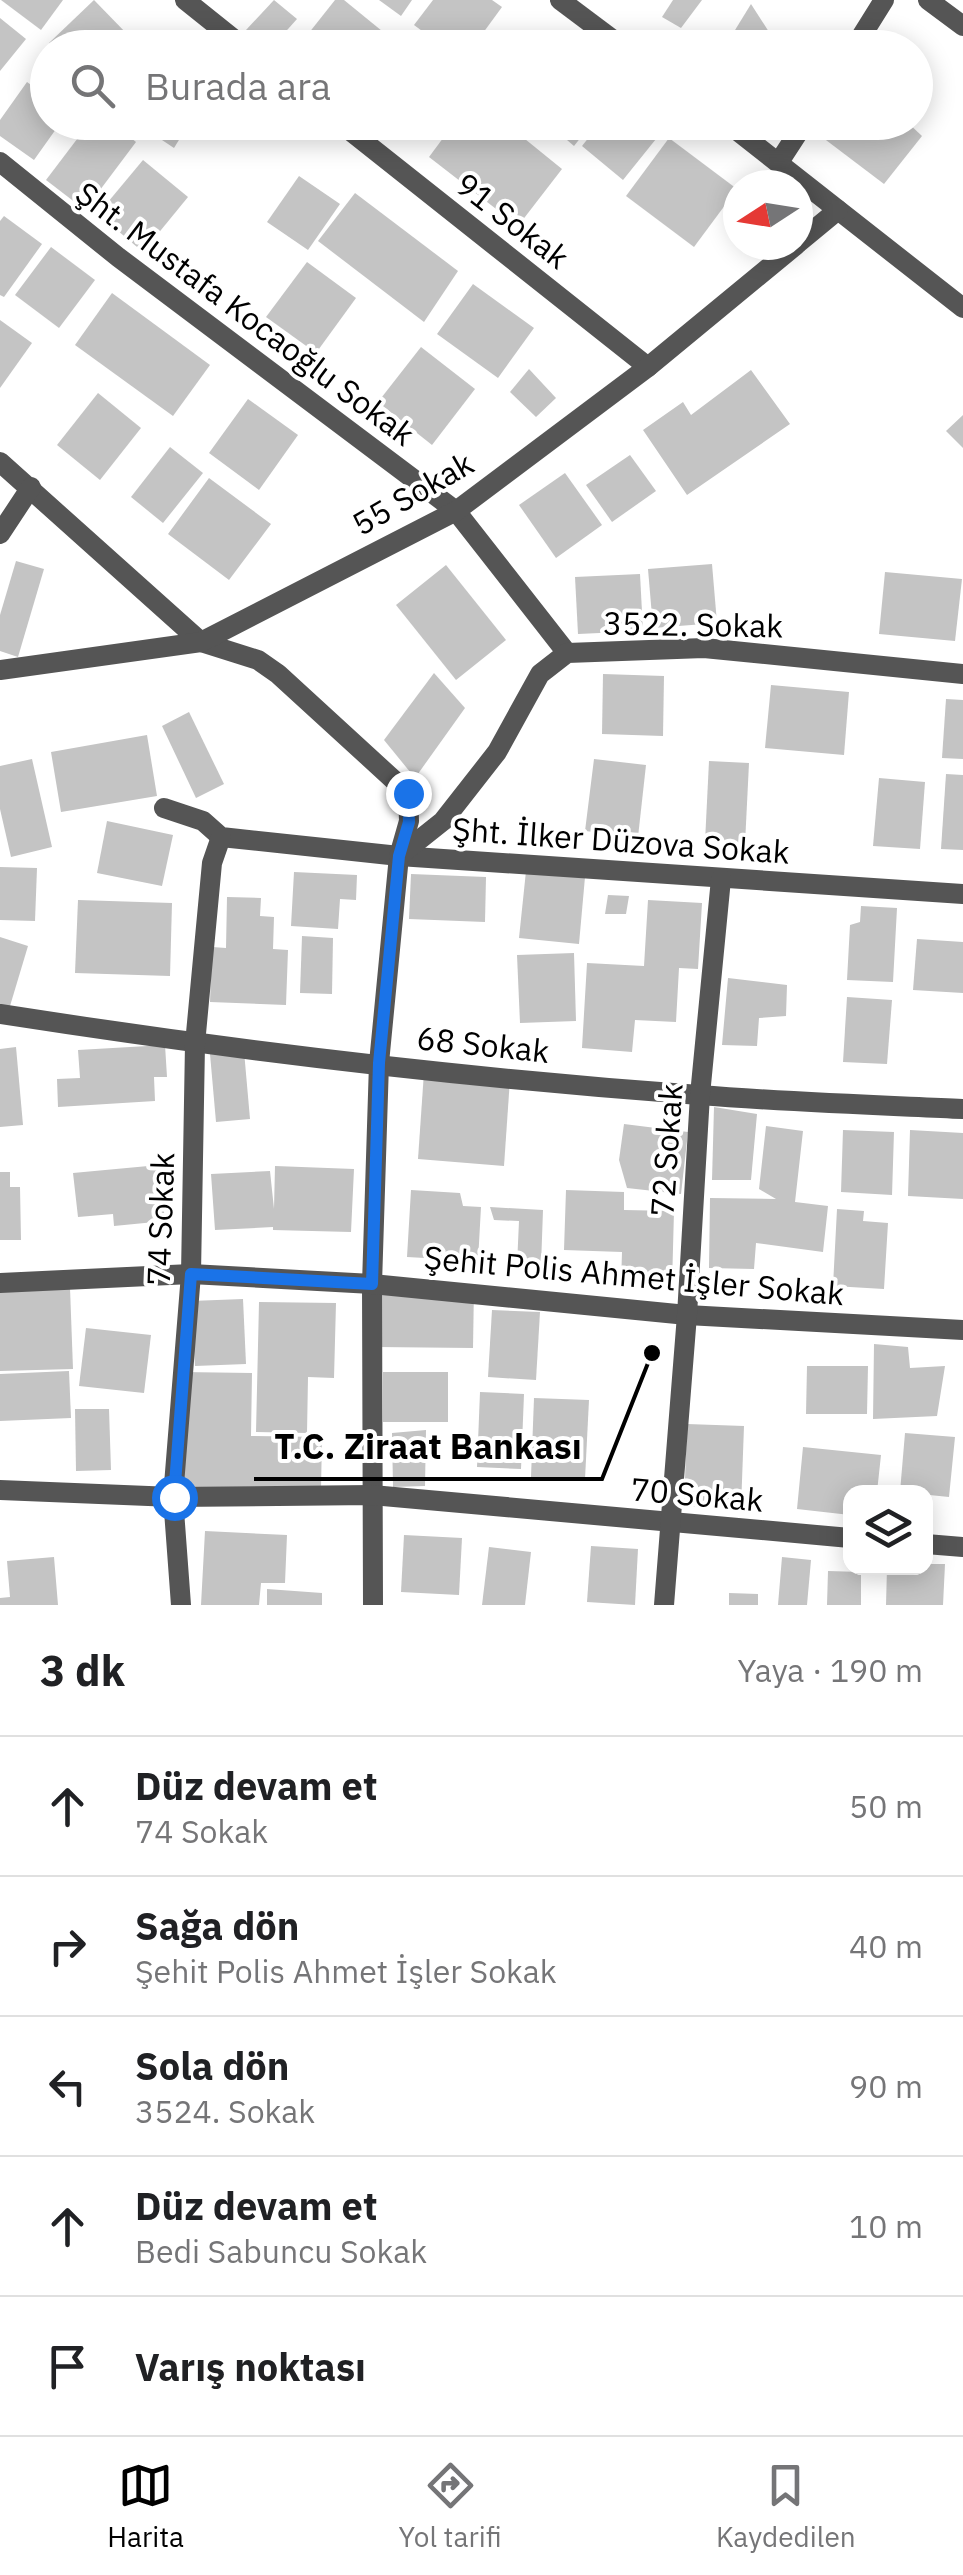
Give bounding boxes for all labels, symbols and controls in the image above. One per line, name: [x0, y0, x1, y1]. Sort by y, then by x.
search box: [30, 30, 933, 140]
icon: search: [65, 58, 120, 113]
text: Burada ara: [145, 61, 331, 110]
street label: 91 Sokak: [447, 163, 578, 278]
north arrow: [723, 170, 813, 260]
street label: Şht. Mustafa Kocaoğlu Sokak: [68, 172, 424, 455]
street label: 55 Sokak: [344, 442, 481, 545]
street label: 3522. Sokak: [603, 601, 784, 647]
route end: [386, 771, 432, 817]
street label: Şht. İlker Düzova Sokak: [451, 807, 791, 873]
street label: 68 Sokak: [415, 1016, 552, 1072]
street label: 72 Sokak: [640, 1082, 692, 1218]
street label: 74 Sokak: [137, 1152, 183, 1286]
street label: Şehit Polis Ahmet İşler Sokak: [422, 1236, 846, 1314]
callout: T.C. Ziraat Bankası: [254, 1414, 602, 1479]
text: T.C. Ziraat Bankası: [274, 1423, 582, 1469]
street label: 70 Sokak: [629, 1467, 765, 1521]
route start: [152, 1475, 198, 1521]
map controls: [843, 1485, 933, 1575]
button: layers: [843, 1485, 933, 1575]
text: 3 dk: [40, 1643, 125, 1698]
text: Yaya · 190 m: [737, 1649, 923, 1691]
text: Düz devam et: [135, 1761, 377, 1810]
icon: ahead: [40, 1779, 95, 1834]
text: 50 m: [849, 1785, 923, 1827]
text: 74 Sokak: [135, 1810, 268, 1852]
text: Sağa dön: [135, 1901, 299, 1950]
icon: right: [40, 1919, 95, 1974]
text: 40 m: [849, 1925, 923, 1967]
text: Şehit Polis Ahmet İşler Sokak: [135, 1950, 557, 1992]
text: Sola dön: [135, 2041, 289, 2090]
icon: left: [40, 2059, 95, 2114]
text: 90 m: [849, 2065, 923, 2107]
text: 3524. Sokak: [135, 2090, 315, 2132]
text: Düz devam et: [135, 2181, 377, 2230]
icon: ahead: [40, 2199, 95, 2254]
text: 10 m: [849, 2205, 923, 2247]
text: Bedi Sabuncu Sokak: [135, 2230, 427, 2272]
icon: arrive: [40, 2339, 95, 2394]
text: Varış noktası: [135, 2342, 366, 2391]
tab: Harita: [107, 2458, 184, 2555]
tab: Yol tarifi: [399, 2458, 502, 2555]
tab: Kaydedilen: [716, 2458, 856, 2555]

